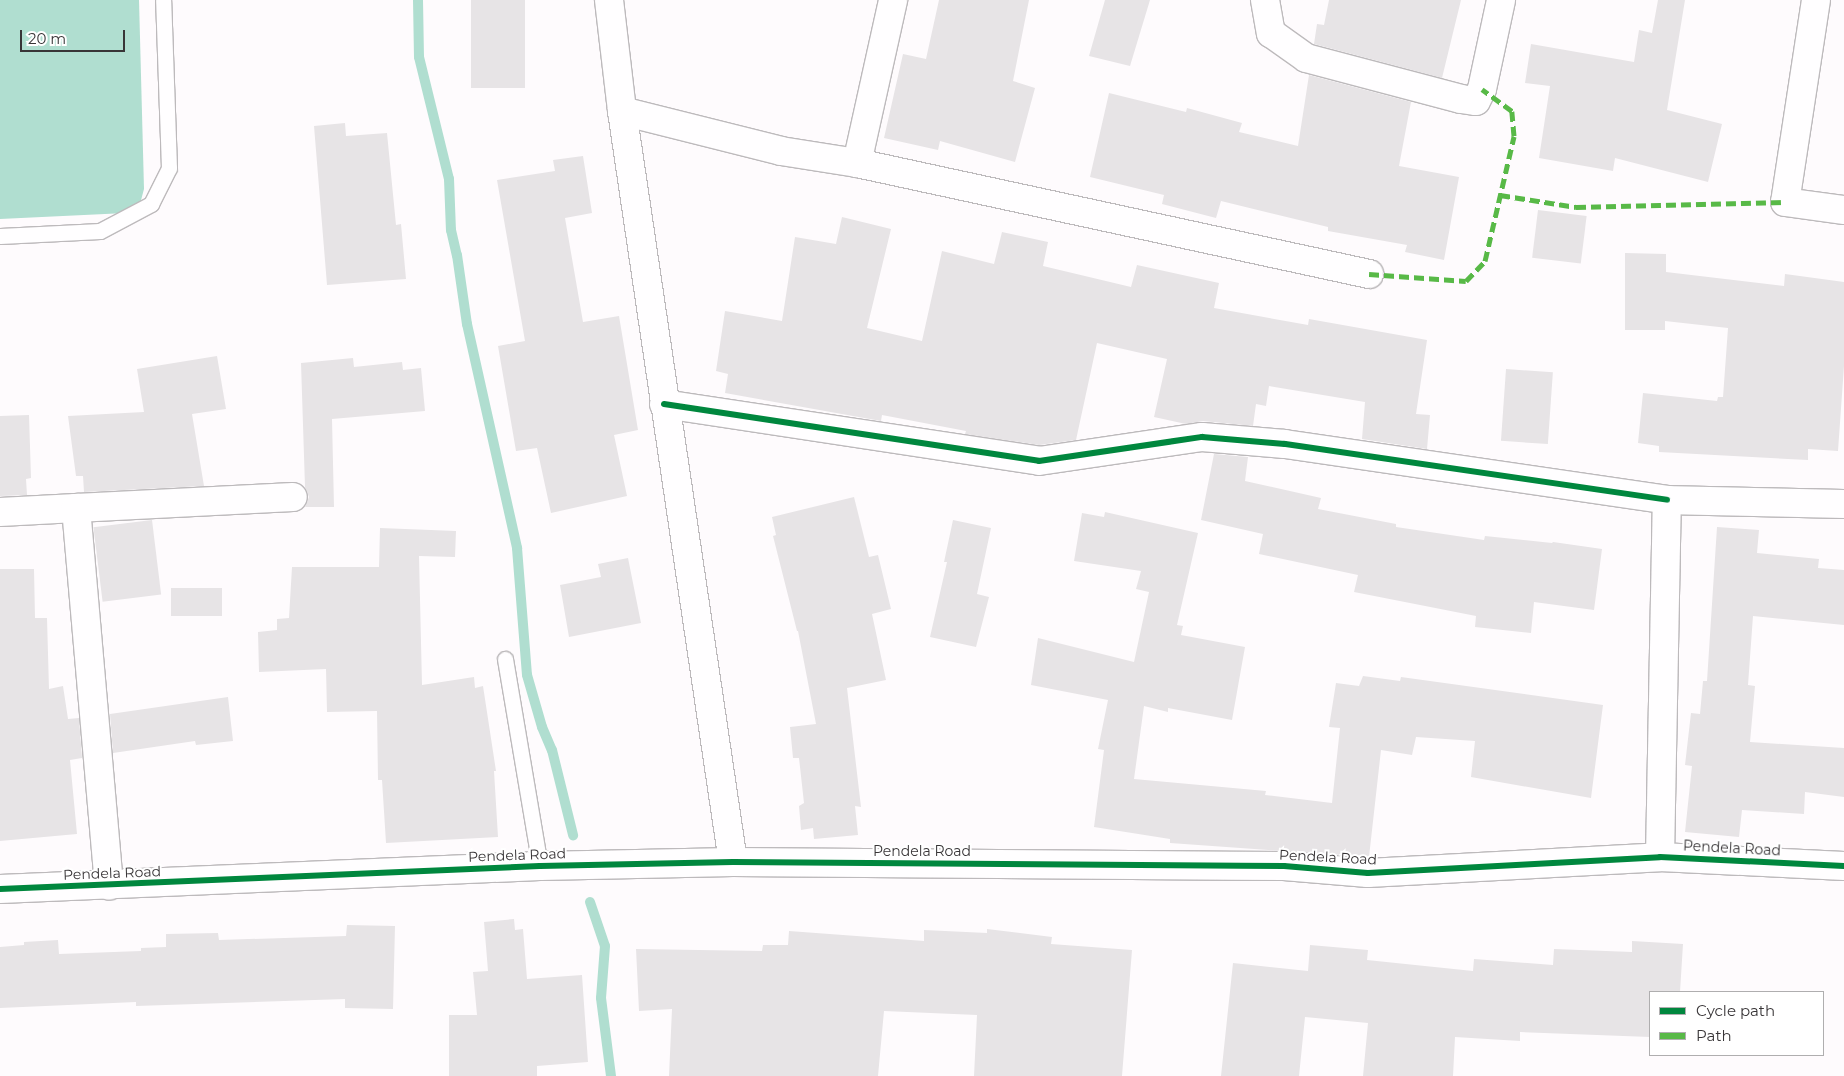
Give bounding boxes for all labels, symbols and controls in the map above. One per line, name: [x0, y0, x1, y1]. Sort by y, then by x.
scale bar: [22, 20, 128, 52]
text: 20 m: [28, 29, 66, 48]
street label: Pendela Road: [1683, 837, 1781, 859]
street label: Pendela Road: [873, 843, 971, 859]
street label: Pendela Road: [468, 845, 566, 865]
street label: Pendela Road: [1279, 846, 1377, 868]
street label: Pendela Road: [63, 863, 161, 883]
legend: [1649, 991, 1824, 1056]
text: Cycle path: [1696, 1001, 1775, 1020]
text: Path: [1696, 1026, 1732, 1045]

